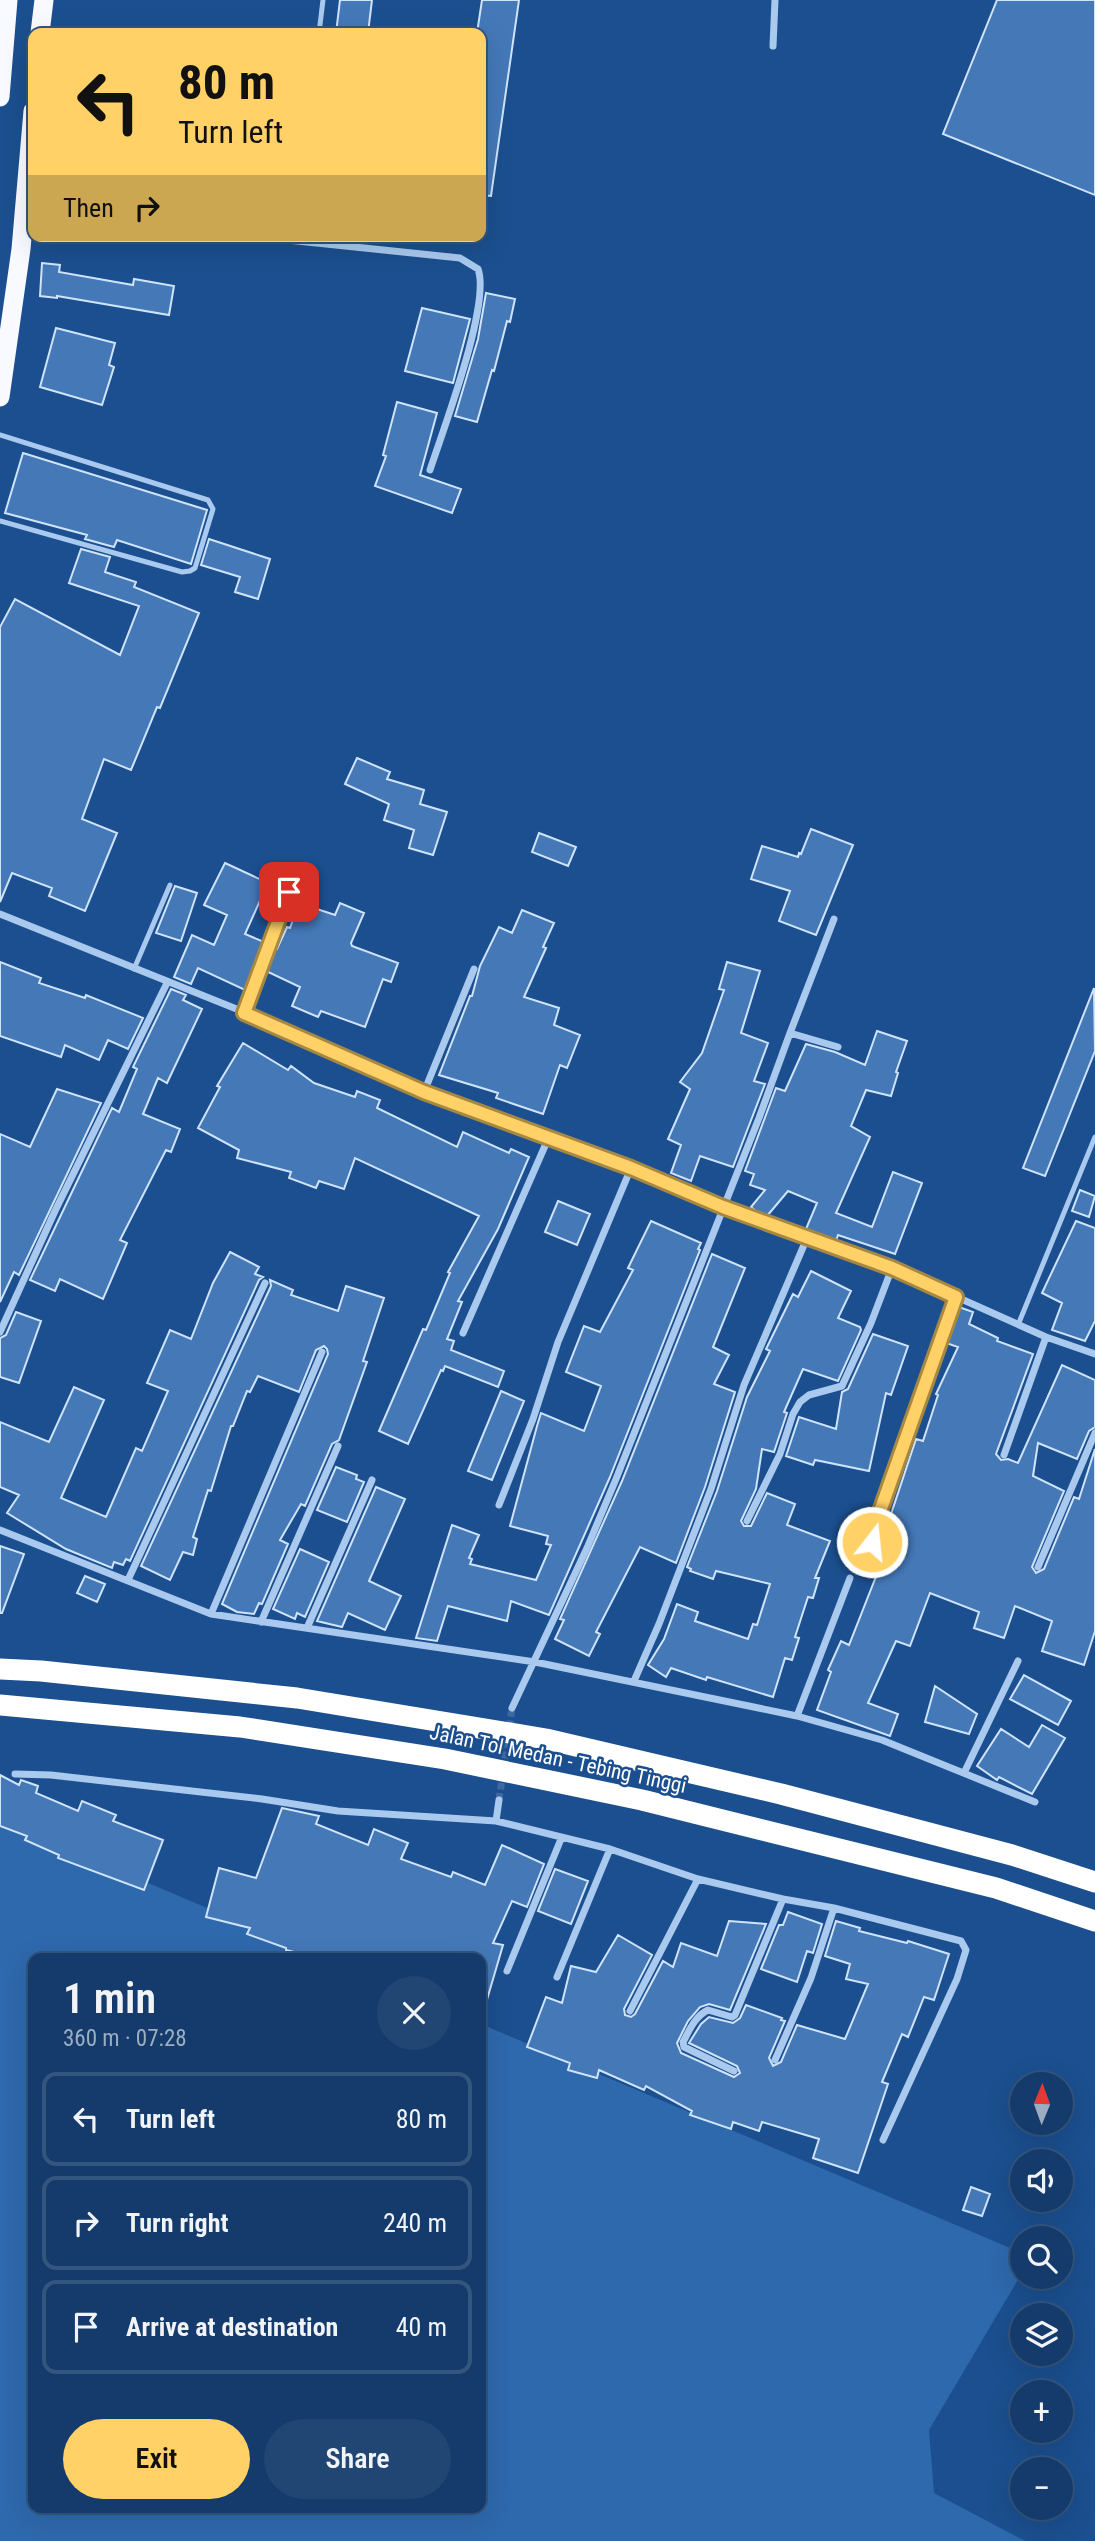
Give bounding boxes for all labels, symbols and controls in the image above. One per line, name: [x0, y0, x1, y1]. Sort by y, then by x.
text: 80 m: [178, 54, 275, 111]
icon: left: [63, 56, 154, 147]
text: Turn left: [178, 113, 283, 151]
icon: right: [128, 189, 166, 227]
text: Then: [63, 193, 114, 223]
pin: [259, 862, 319, 922]
icon: arrive: [270, 873, 308, 911]
position arrow: [835, 1505, 909, 1579]
street label: Jalan Tol Medan - Tebing Tinggi: [427, 1720, 689, 1798]
text: 1 min: [63, 1974, 156, 2023]
button: close: [377, 1976, 451, 2050]
text: 360 m · 07:28: [63, 2025, 187, 2052]
north arrow: [1010, 2072, 1073, 2135]
map controls: [1010, 2072, 1073, 2520]
icon: left: [67, 2100, 105, 2138]
text: Turn left: [126, 2104, 215, 2134]
text: 80 m: [396, 2104, 447, 2134]
button: sound: [1010, 2149, 1073, 2212]
icon: right: [67, 2204, 105, 2242]
text: Turn right: [126, 2208, 228, 2238]
text: 240 m: [383, 2208, 447, 2238]
button: search: [1010, 2226, 1073, 2289]
button: layers: [1010, 2303, 1073, 2366]
icon: arrive: [67, 2308, 105, 2346]
text: Arrive at destination: [126, 2312, 338, 2342]
text: 40 m: [396, 2312, 447, 2342]
button: +: [1010, 2380, 1073, 2443]
button: Exit: [63, 2419, 250, 2499]
button: Share: [264, 2419, 451, 2499]
button: −: [1010, 2457, 1073, 2520]

